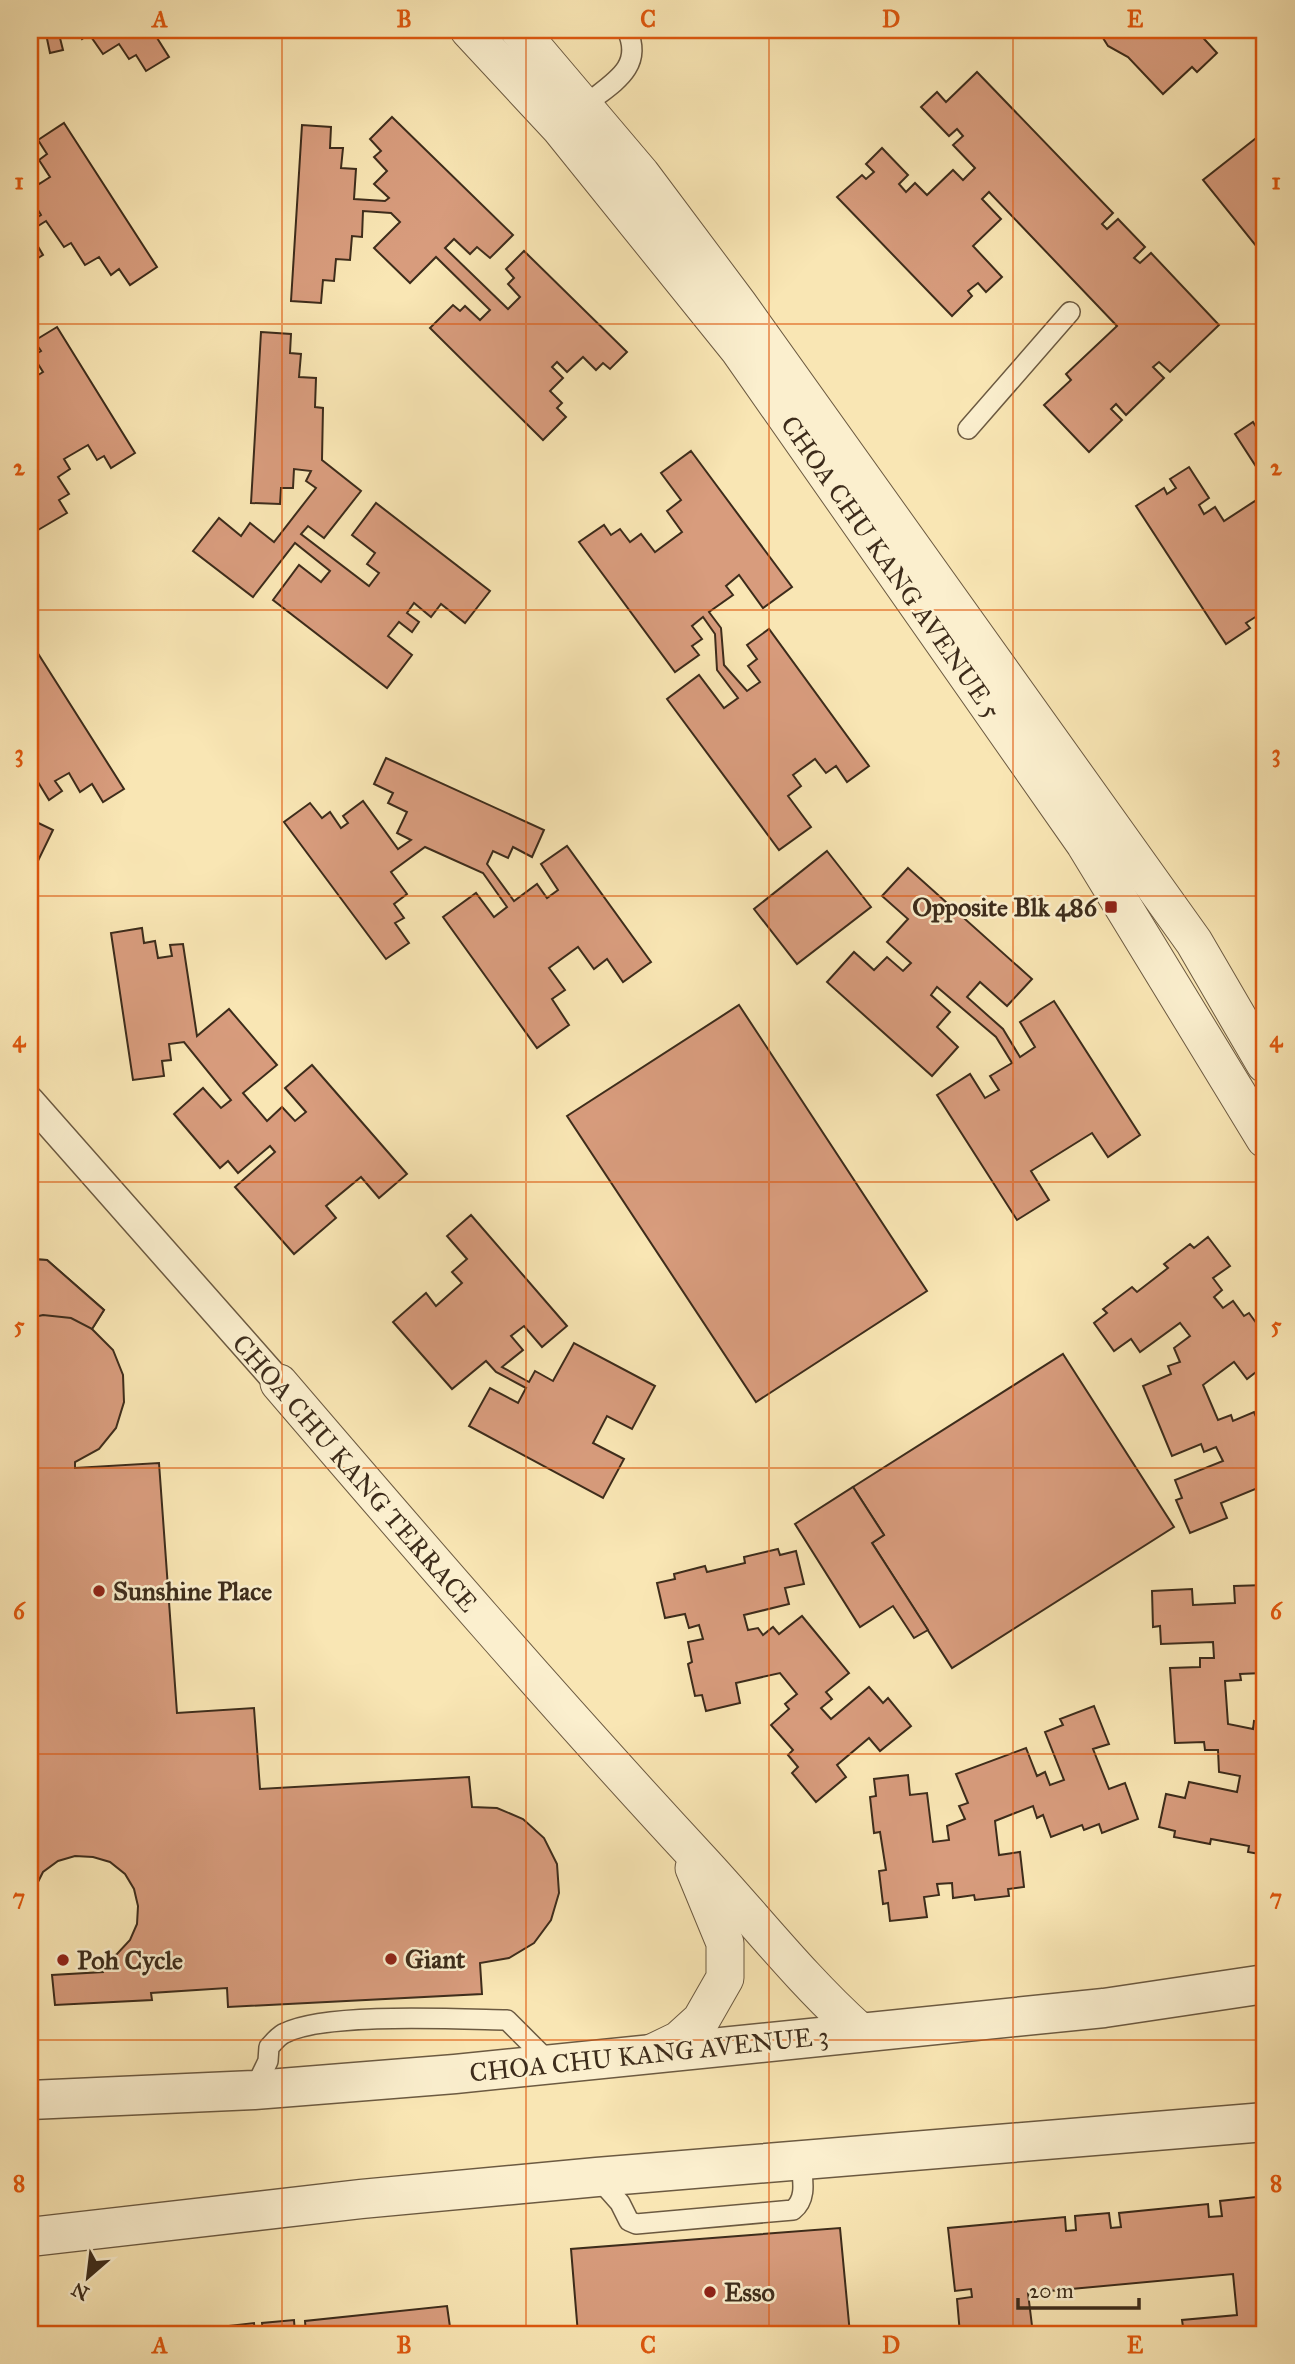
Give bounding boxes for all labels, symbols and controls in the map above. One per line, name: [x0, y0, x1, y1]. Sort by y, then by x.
text: A: [150, 5, 168, 33]
text: B: [396, 5, 412, 33]
text: C: [640, 5, 656, 33]
text: D: [882, 5, 900, 33]
text: E: [1127, 5, 1144, 33]
text: 1: [14, 167, 24, 195]
text: 1: [1271, 167, 1281, 195]
street label: CHOA CHU KANG AVENUE 5: [774, 409, 1008, 725]
text: 2: [13, 453, 25, 481]
text: 2: [1270, 453, 1282, 481]
text: 3: [14, 739, 24, 768]
text: 3: [1271, 739, 1281, 768]
place label: Opposite Blk 486: [912, 891, 1099, 923]
marker: Opposite Blk 486: [1103, 899, 1119, 915]
text: 4: [13, 1025, 27, 1053]
text: 4: [1270, 1025, 1284, 1053]
text: 5: [14, 1311, 25, 1339]
text: 5: [1271, 1311, 1282, 1339]
street label: CHOA CHU KANG TERRACE: [226, 1328, 484, 1618]
place label: Sunshine Place: [113, 1575, 272, 1607]
marker: Sunshine Place: [91, 1583, 107, 1599]
text: 6: [13, 1597, 26, 1625]
text: 6: [1270, 1597, 1283, 1625]
text: 7: [13, 1883, 25, 1911]
text: 7: [1270, 1883, 1282, 1911]
place label: Giant: [405, 1943, 466, 1975]
place label: Poh Cycle: [77, 1944, 183, 1976]
marker: Giant: [383, 1951, 399, 1967]
marker: Poh Cycle: [55, 1952, 71, 1968]
street label: CHOA CHU KANG AVENUE 3: [468, 2019, 830, 2089]
text: 8: [13, 2169, 25, 2197]
text: 8: [1270, 2169, 1282, 2197]
north arrow: [52, 2242, 122, 2312]
scale bar: [1018, 2266, 1139, 2310]
place label: Esso: [724, 2276, 775, 2308]
text: N: [68, 2278, 93, 2306]
text: 20 m: [1029, 2278, 1074, 2304]
marker: Esso: [702, 2284, 718, 2300]
text: A: [150, 2331, 168, 2359]
text: B: [396, 2331, 412, 2359]
text: C: [640, 2331, 656, 2359]
text: D: [882, 2331, 900, 2359]
text: E: [1127, 2331, 1144, 2359]

